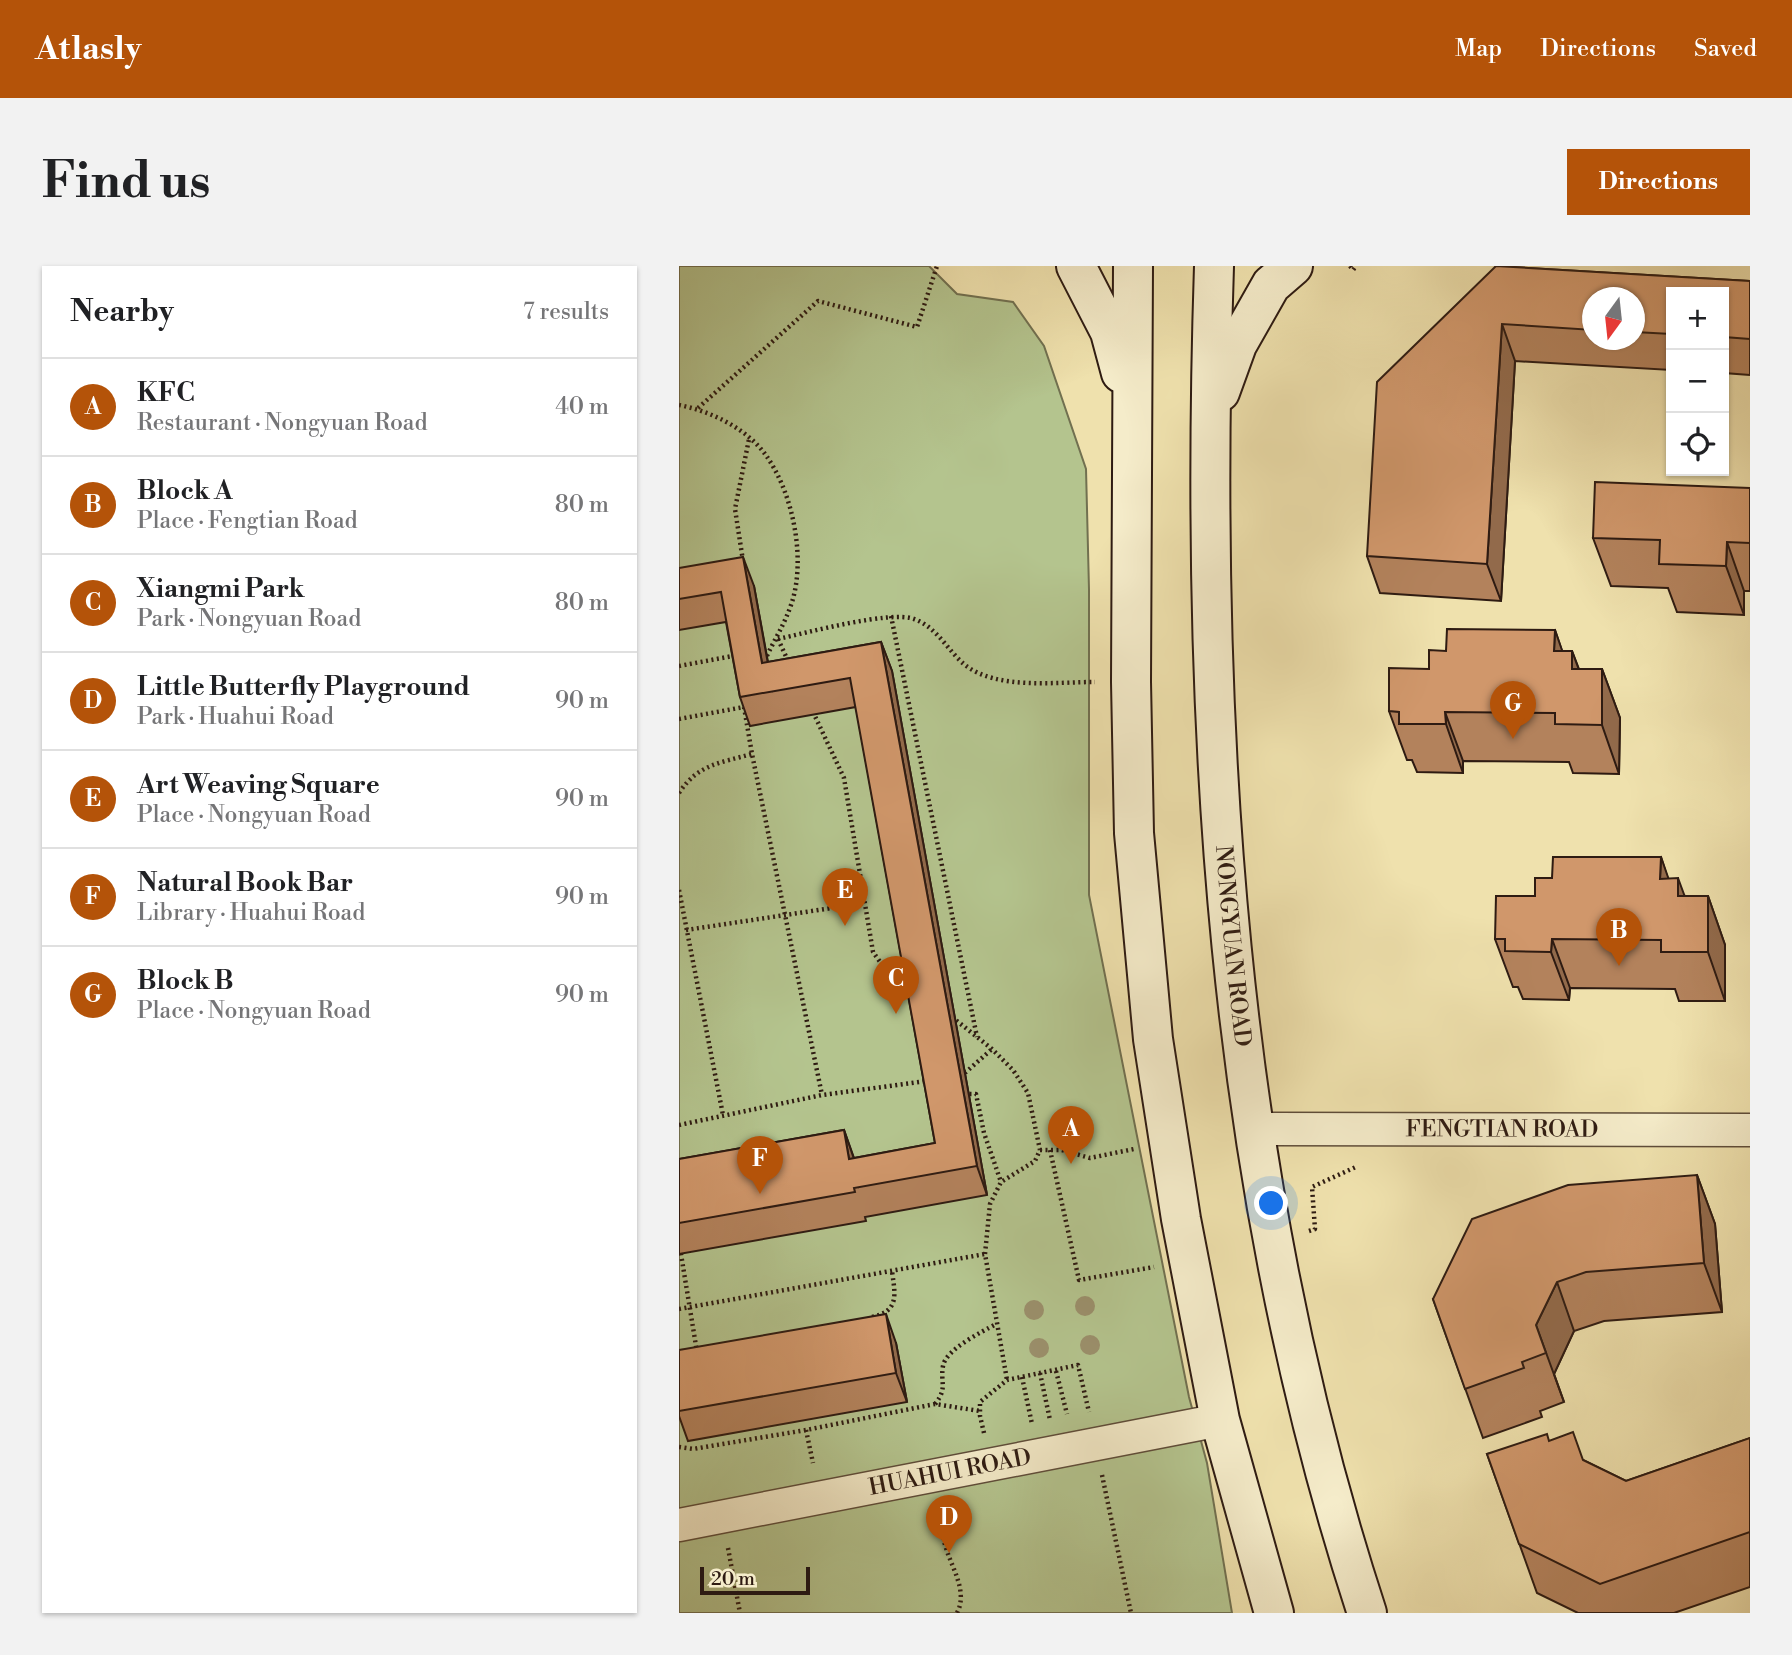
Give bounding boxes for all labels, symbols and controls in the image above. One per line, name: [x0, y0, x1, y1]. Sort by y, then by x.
text: Atlasly: [35, 29, 141, 70]
text: Map: [1455, 34, 1502, 64]
text: Directions: [1540, 34, 1656, 64]
text: Saved: [1694, 34, 1757, 64]
button: Directions: [1567, 149, 1750, 215]
text: Find us: [42, 152, 211, 213]
north arrow: [1582, 287, 1645, 350]
map controls: [1666, 287, 1729, 476]
button: +: [1666, 287, 1729, 350]
text: Nearby: [70, 293, 174, 331]
text: 7 results: [523, 298, 609, 326]
button: −: [1666, 350, 1729, 413]
text: KFC: [137, 377, 195, 409]
text: A: [85, 393, 101, 421]
text: 40 m: [555, 393, 609, 421]
text: Restaurant · Nongyuan Road: [137, 409, 428, 437]
button: locate: [1666, 413, 1729, 476]
text: Block A: [137, 475, 233, 507]
text: B: [84, 491, 102, 519]
text: 80 m: [555, 491, 609, 519]
text: Place · Fengtian Road: [137, 507, 358, 535]
text: Xiangmi Park: [137, 573, 305, 605]
text: C: [85, 589, 101, 617]
text: 80 m: [555, 589, 609, 617]
text: Park · Nongyuan Road: [137, 605, 361, 633]
text: Little Butterfly Playground: [137, 671, 470, 703]
pin: G: [1490, 681, 1536, 739]
text: D: [84, 687, 102, 715]
text: 90 m: [555, 687, 609, 715]
text: Park · Huahui Road: [137, 703, 334, 731]
text: Art Weaving Square: [137, 769, 380, 801]
text: E: [85, 785, 101, 813]
text: 90 m: [555, 785, 609, 813]
text: Place · Nongyuan Road: [137, 801, 371, 829]
street label: NONGYUAN ROAD: [1209, 845, 1257, 1048]
text: Natural Book Bar: [137, 867, 353, 899]
pin: E: [822, 868, 868, 926]
text: F: [85, 883, 101, 911]
text: 90 m: [555, 883, 609, 911]
text: Library · Huahui Road: [137, 899, 365, 927]
pin: B: [1596, 908, 1642, 966]
pin: C: [873, 956, 919, 1014]
text: Block B: [137, 965, 233, 997]
text: G: [84, 981, 102, 1009]
text: 90 m: [555, 981, 609, 1009]
text: Place · Nongyuan Road: [137, 997, 371, 1025]
pin: A: [1048, 1106, 1094, 1164]
street label: FENGTIAN ROAD: [1405, 1115, 1599, 1144]
pin: F: [737, 1136, 783, 1194]
your location: [1254, 1186, 1288, 1220]
street label: HUAHUI ROAD: [866, 1443, 1034, 1502]
pin: D: [926, 1495, 972, 1553]
scale bar: [700, 1564, 810, 1596]
text: 20 m: [711, 1567, 755, 1591]

